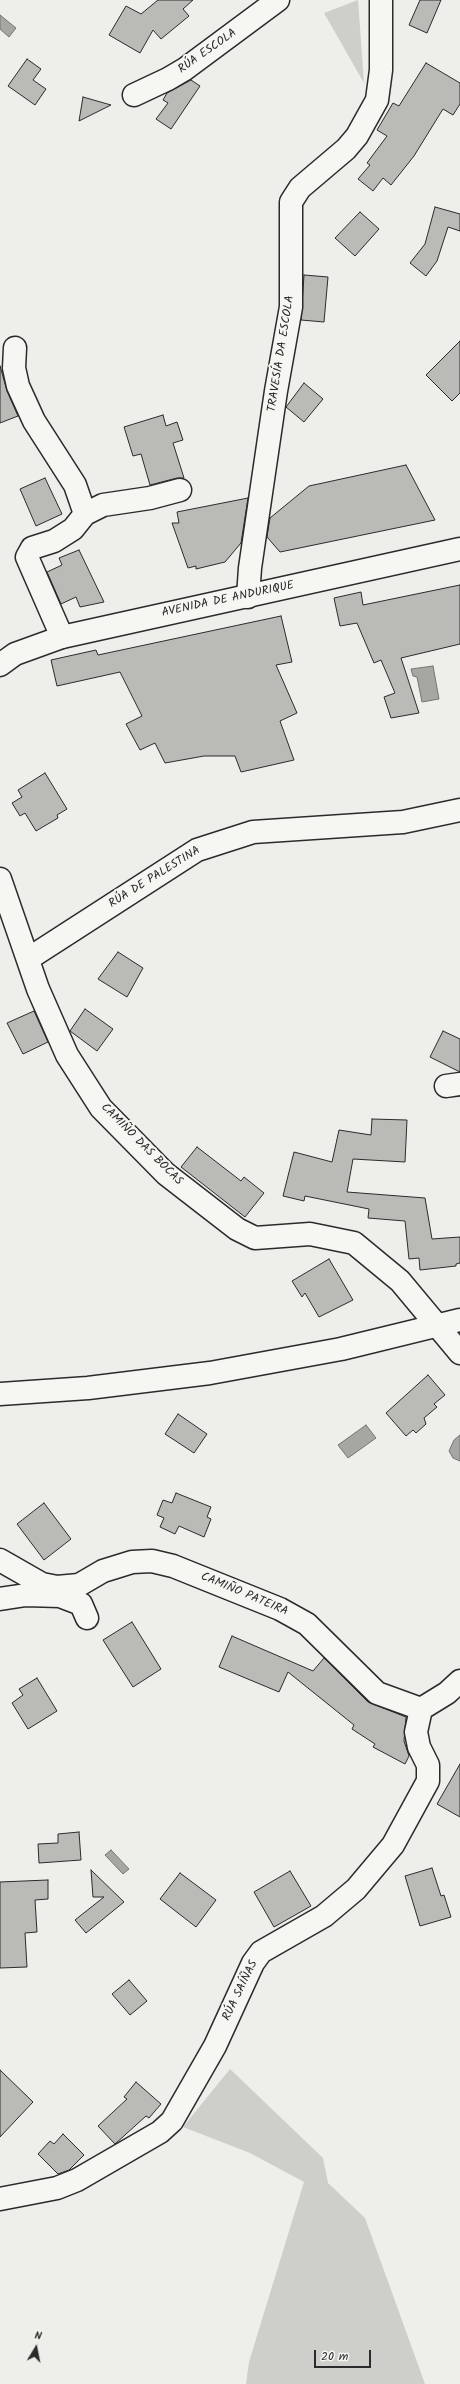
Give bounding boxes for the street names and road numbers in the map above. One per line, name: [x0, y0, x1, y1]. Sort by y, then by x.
street label: RÚA ESCOLA: [176, 27, 240, 77]
street label: TRAVESÍA DA ESCOLA: [266, 295, 298, 413]
street label: AVENIDA DE ANDURIQUE: [161, 579, 295, 621]
street label: RÚA DE PALESTINA: [107, 844, 203, 912]
street label: CAMIÑO DAS BOCAS: [97, 1101, 185, 1189]
street label: CAMIÑO PATEIRA: [198, 1570, 290, 1620]
street label: RÚA SAÍÑAS: [220, 1958, 262, 2024]

